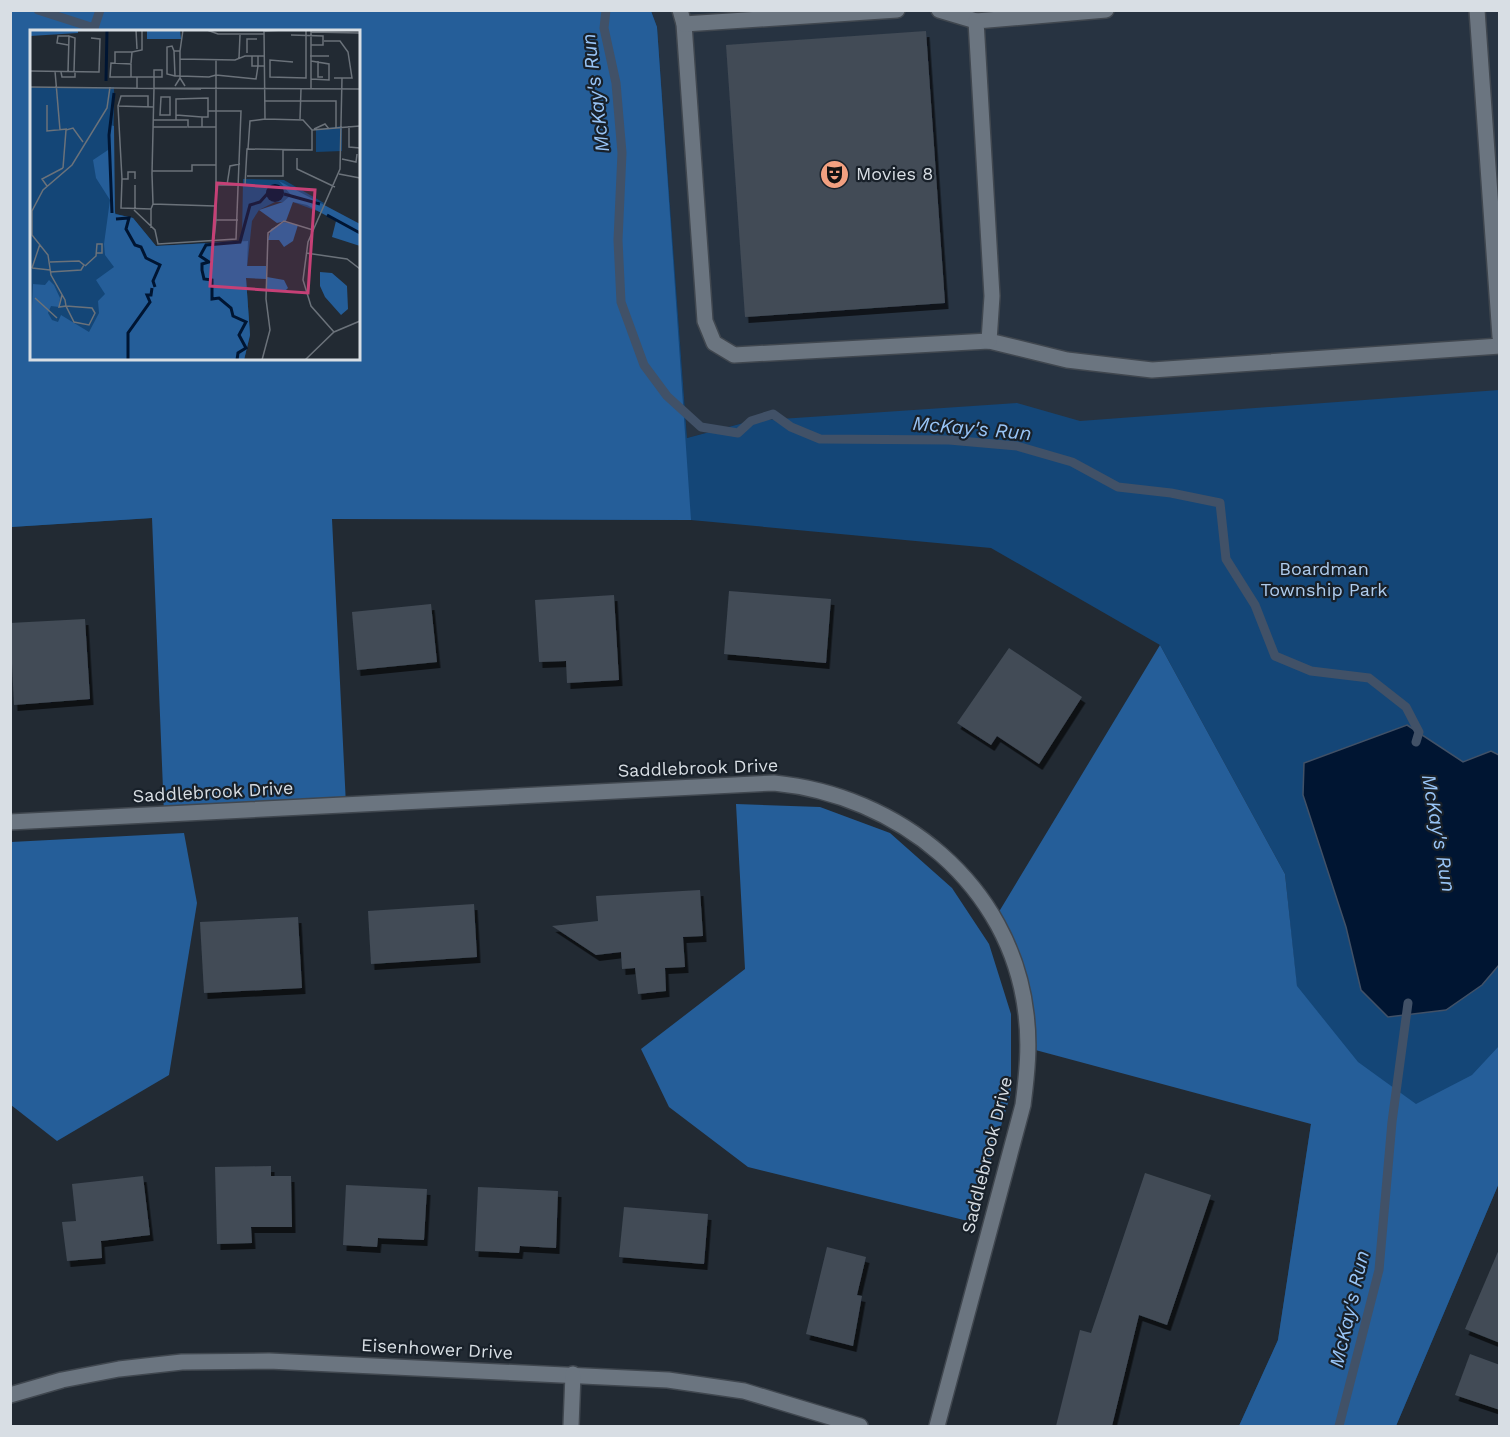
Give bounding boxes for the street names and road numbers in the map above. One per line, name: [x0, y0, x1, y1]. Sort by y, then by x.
street label: Saddlebrook Drive: [617, 754, 779, 781]
street label: Saddlebrook Drive: [132, 777, 294, 806]
street label: Saddlebrook Drive: [957, 1074, 1016, 1235]
street label: Eisenhower Drive: [361, 1334, 513, 1363]

